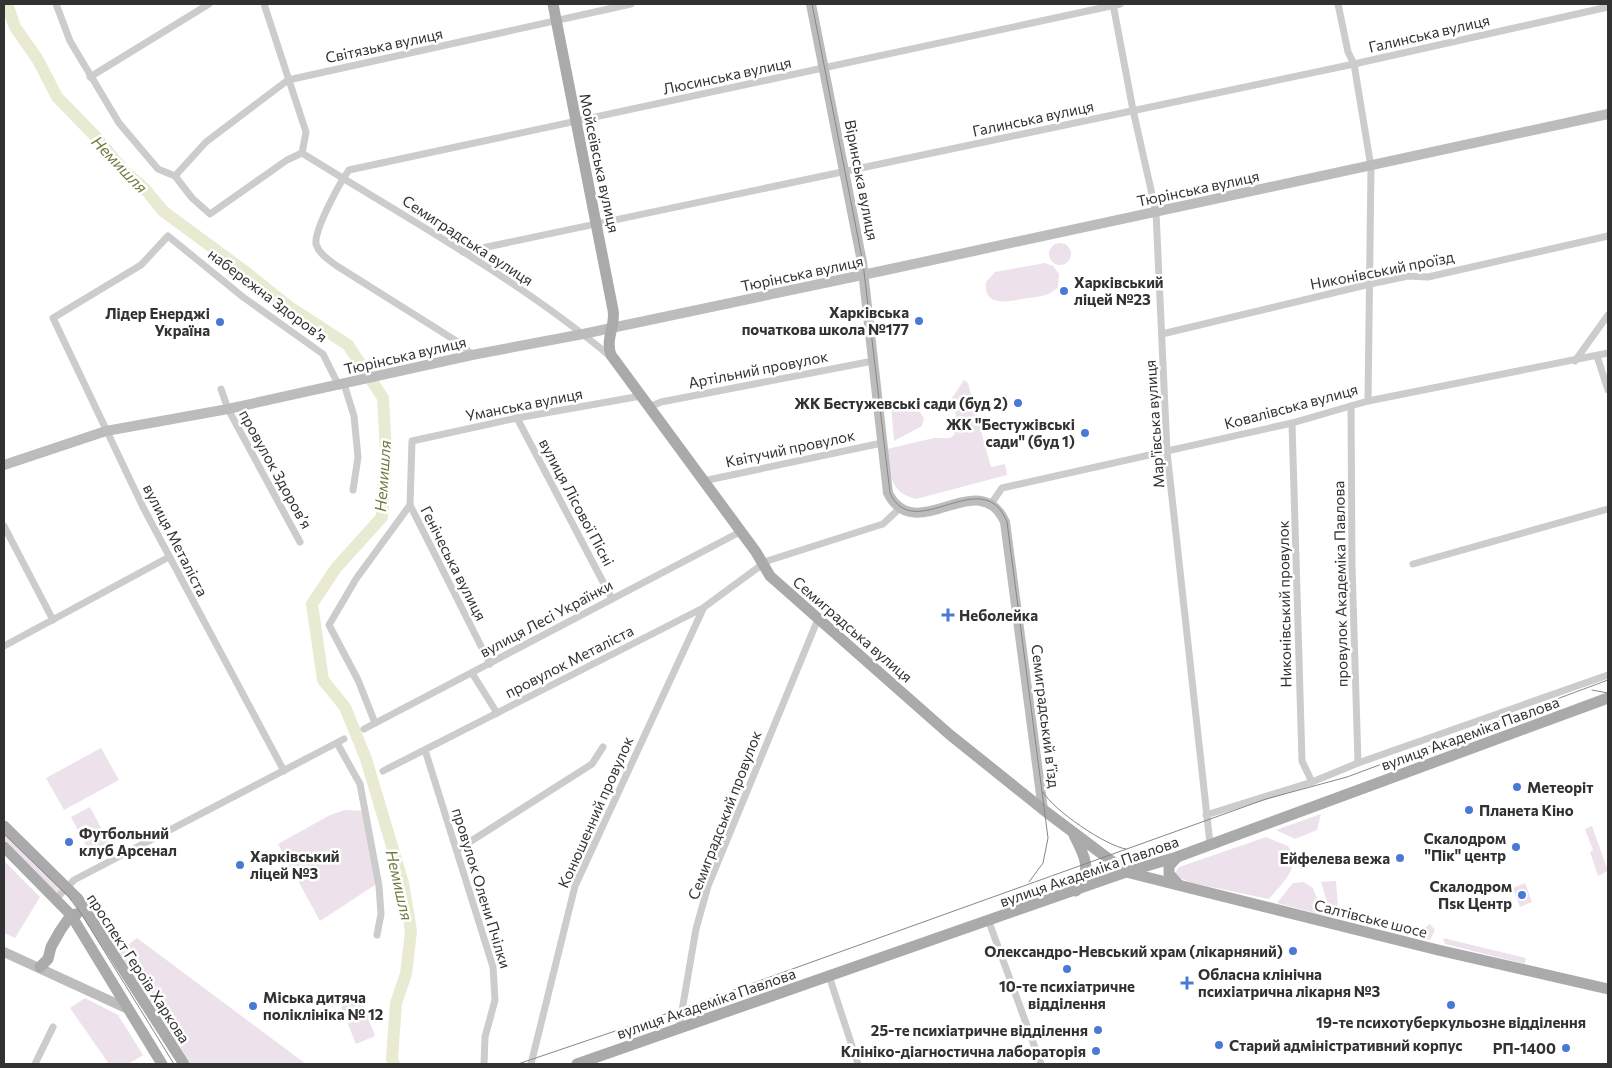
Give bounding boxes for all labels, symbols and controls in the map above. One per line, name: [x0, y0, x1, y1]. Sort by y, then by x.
street label: Галинська вулиця: [1367, 10, 1491, 56]
street label: Світязька вулиця: [324, 24, 444, 66]
street label: Люсинська вулиця: [661, 53, 793, 97]
street label: Мойсеївська вулиця: [576, 92, 624, 234]
street label: Галинська вулиця: [971, 96, 1095, 140]
street label: Віринська вулиця: [841, 118, 883, 242]
water label: Немишля: [88, 132, 152, 196]
street label: Тюрінська вулиця: [1135, 166, 1261, 210]
street label: Семиградська вулиця: [399, 191, 537, 289]
street label: набережна Здоров’я: [205, 244, 331, 346]
street label: Никонівський проїзд: [1309, 247, 1456, 293]
street label: Тюрінська вулиця: [739, 251, 865, 295]
place label: Харківський ліцей №23: [1074, 273, 1164, 308]
marker: Харківський ліцей №23: [1058, 285, 1070, 297]
place label: Харківська початкова школа №177: [742, 303, 909, 338]
place label: Лідер Енерджі Україна: [105, 304, 210, 339]
marker: Харківська початкова школа №177: [913, 315, 925, 327]
marker: Лідер Енерджі Україна: [214, 316, 226, 328]
street label: Тюрінська вулиця: [342, 332, 468, 378]
street label: Артільний провулок: [687, 347, 829, 391]
street label: Мар'ївська вулиця: [1141, 359, 1167, 489]
street label: Ковалівська вулиця: [1222, 380, 1360, 432]
street label: Уманська вулиця: [464, 384, 584, 424]
place label: ЖК Бестужевські сади (буд 2): [794, 394, 1008, 412]
marker: ЖК Бестужевські сади (буд 2): [1012, 397, 1024, 409]
street label: провулок Здоров’я: [236, 406, 316, 532]
place label: ЖК "Бестужівські сади" (буд 1): [946, 415, 1075, 450]
street label: Квітучий провулок: [724, 425, 856, 471]
marker: ЖК "Бестужівські сади" (буд 1): [1079, 427, 1091, 439]
street label: вулиця Лісової Пісні: [536, 435, 618, 569]
water label: Немишля: [370, 439, 394, 513]
street label: вулиця Металіста: [140, 481, 212, 599]
street label: провулок Академіка Павлова: [1329, 481, 1351, 687]
street label: Генічеська вулиця: [417, 503, 491, 623]
street label: Никонівський провулок: [1274, 520, 1294, 688]
street label: Семиградська вулиця: [790, 572, 916, 686]
street label: вулиця Лесі Українки: [476, 575, 616, 661]
place label: Неболейка: [959, 606, 1038, 624]
marker: Неболейка: [941, 608, 955, 622]
street label: провулок Металіста: [502, 621, 636, 701]
street label: Семиградський в’їзд: [1028, 643, 1064, 789]
street label: вулиця Академіка Павлова: [1378, 692, 1562, 774]
street label: Семиградський провулок: [683, 728, 765, 902]
street label: Конюшенний провулок: [553, 733, 637, 891]
place label: Метеоріт: [1527, 778, 1594, 796]
marker: Метеоріт: [1511, 781, 1523, 793]
place label: Планета Кіно: [1479, 801, 1574, 819]
marker: Планета Кіно: [1463, 804, 1475, 816]
street label: провулок Олени Пчілки: [449, 806, 515, 970]
place label: Футбольний клуб Арсенал: [79, 824, 177, 859]
place label: Скалодром "Пік" центр: [1423, 829, 1506, 864]
street label: вулиця Академіка Павлова: [997, 832, 1181, 910]
marker: Футбольний клуб Арсенал: [63, 836, 75, 848]
marker: Скалодром "Пік" центр: [1510, 841, 1522, 853]
place label: Харківський ліцей №3: [250, 847, 340, 882]
water label: Немишля: [383, 848, 417, 922]
place label: Ейфелева вежа: [1280, 849, 1390, 867]
marker: Ейфелева вежа: [1394, 852, 1406, 864]
marker: Харківський ліцей №3: [234, 859, 246, 871]
place label: Скалодром Пsк Центр: [1429, 877, 1512, 912]
marker: Скалодром Пsк Центр: [1516, 889, 1528, 901]
street label: проспект Героїв Харкова: [84, 890, 194, 1046]
street label: Салтівське шосе: [1313, 895, 1429, 941]
place label: Олександро-Невський храм (лікарняний): [984, 942, 1283, 960]
marker: Олександро-Невський храм (лікарняний): [1287, 945, 1299, 957]
marker: 10-те психіатричне відділення: [1061, 963, 1073, 975]
street label: вулиця Академіка Павлова: [614, 964, 798, 1042]
place label: Обласна клінічна психіатрична лікарня №3: [1198, 965, 1381, 1000]
marker: Обласна клінічна психіатрична лікарня №3: [1180, 976, 1194, 990]
place label: 10-те психіатричне відділення: [999, 977, 1135, 1012]
place label: Міська дитяча поліклініка № 12: [263, 988, 383, 1023]
marker: 19-те психотуберкульозне відділення: [1445, 999, 1457, 1011]
marker: Міська дитяча поліклініка № 12: [247, 1000, 259, 1012]
place label: 19-те психотуберкульозне відділення: [1316, 1013, 1586, 1031]
place label: 25-те психіатричне відділення: [871, 1021, 1088, 1039]
marker: 25-те психіатричне відділення: [1092, 1024, 1104, 1036]
place label: Старий адміністративний корпус: [1229, 1036, 1463, 1054]
marker: Старий адміністративний корпус: [1213, 1039, 1225, 1051]
place label: РП-1400: [1493, 1039, 1556, 1057]
place label: Клініко-діагностична лабораторія: [841, 1042, 1086, 1060]
marker: РП-1400: [1560, 1042, 1572, 1054]
marker: Клініко-діагностична лабораторія: [1090, 1045, 1102, 1057]

